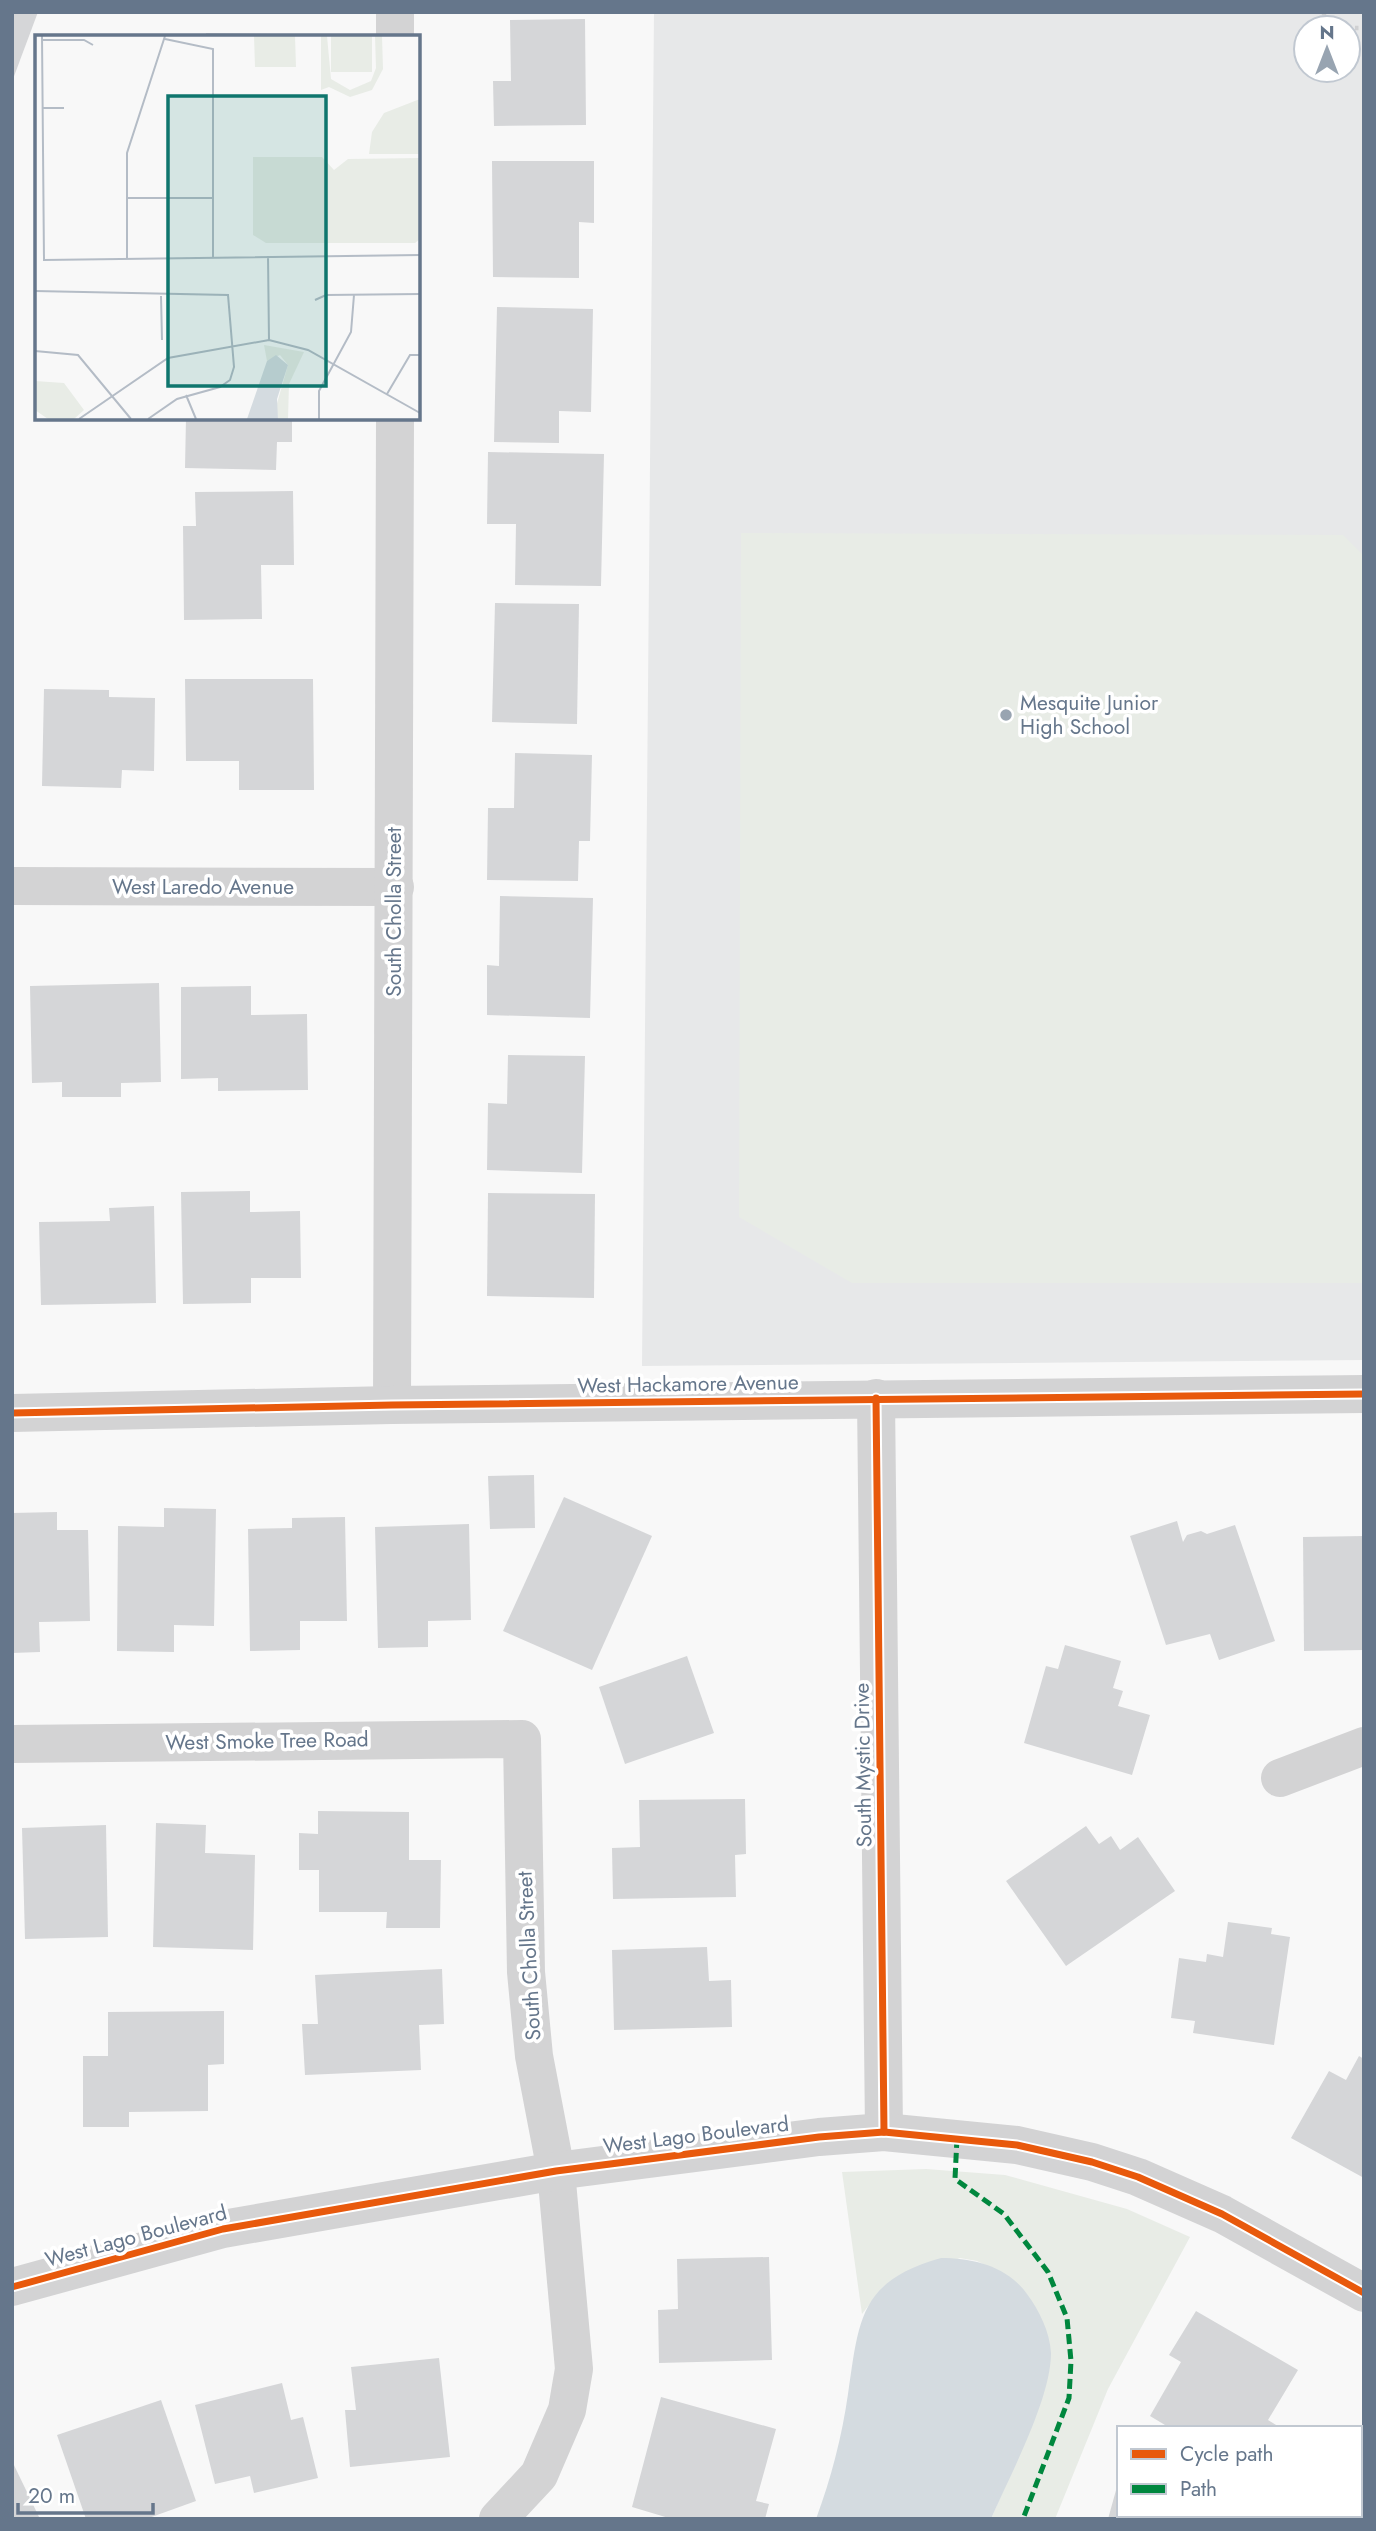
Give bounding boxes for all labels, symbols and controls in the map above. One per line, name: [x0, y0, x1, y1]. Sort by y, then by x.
north arrow: [1292, 14, 1362, 84]
text: N: [1319, 19, 1335, 46]
inset map: [35, 35, 420, 420]
place label: Mesquite Junior High School: [1020, 688, 1159, 742]
marker: Mesquite Junior High School: [998, 707, 1014, 723]
street label: South Cholla Street: [379, 827, 409, 997]
street label: West Laredo Avenue: [112, 872, 294, 902]
street label: West Hackamore Avenue: [577, 1367, 799, 1401]
street label: South Mystic Drive: [847, 1682, 879, 1848]
street label: West Smoke Tree Road: [165, 1724, 369, 1758]
street label: South Cholla Street: [510, 1871, 548, 2041]
street label: West Lago Boulevard: [601, 2109, 791, 2161]
street label: West Lago Boulevard: [42, 2197, 230, 2275]
legend: [1117, 2426, 1362, 2517]
text: Cycle path: [1180, 2439, 1273, 2469]
scale bar: [18, 2472, 152, 2516]
text: Path: [1180, 2474, 1217, 2504]
text: 20 m: [28, 2481, 75, 2511]

